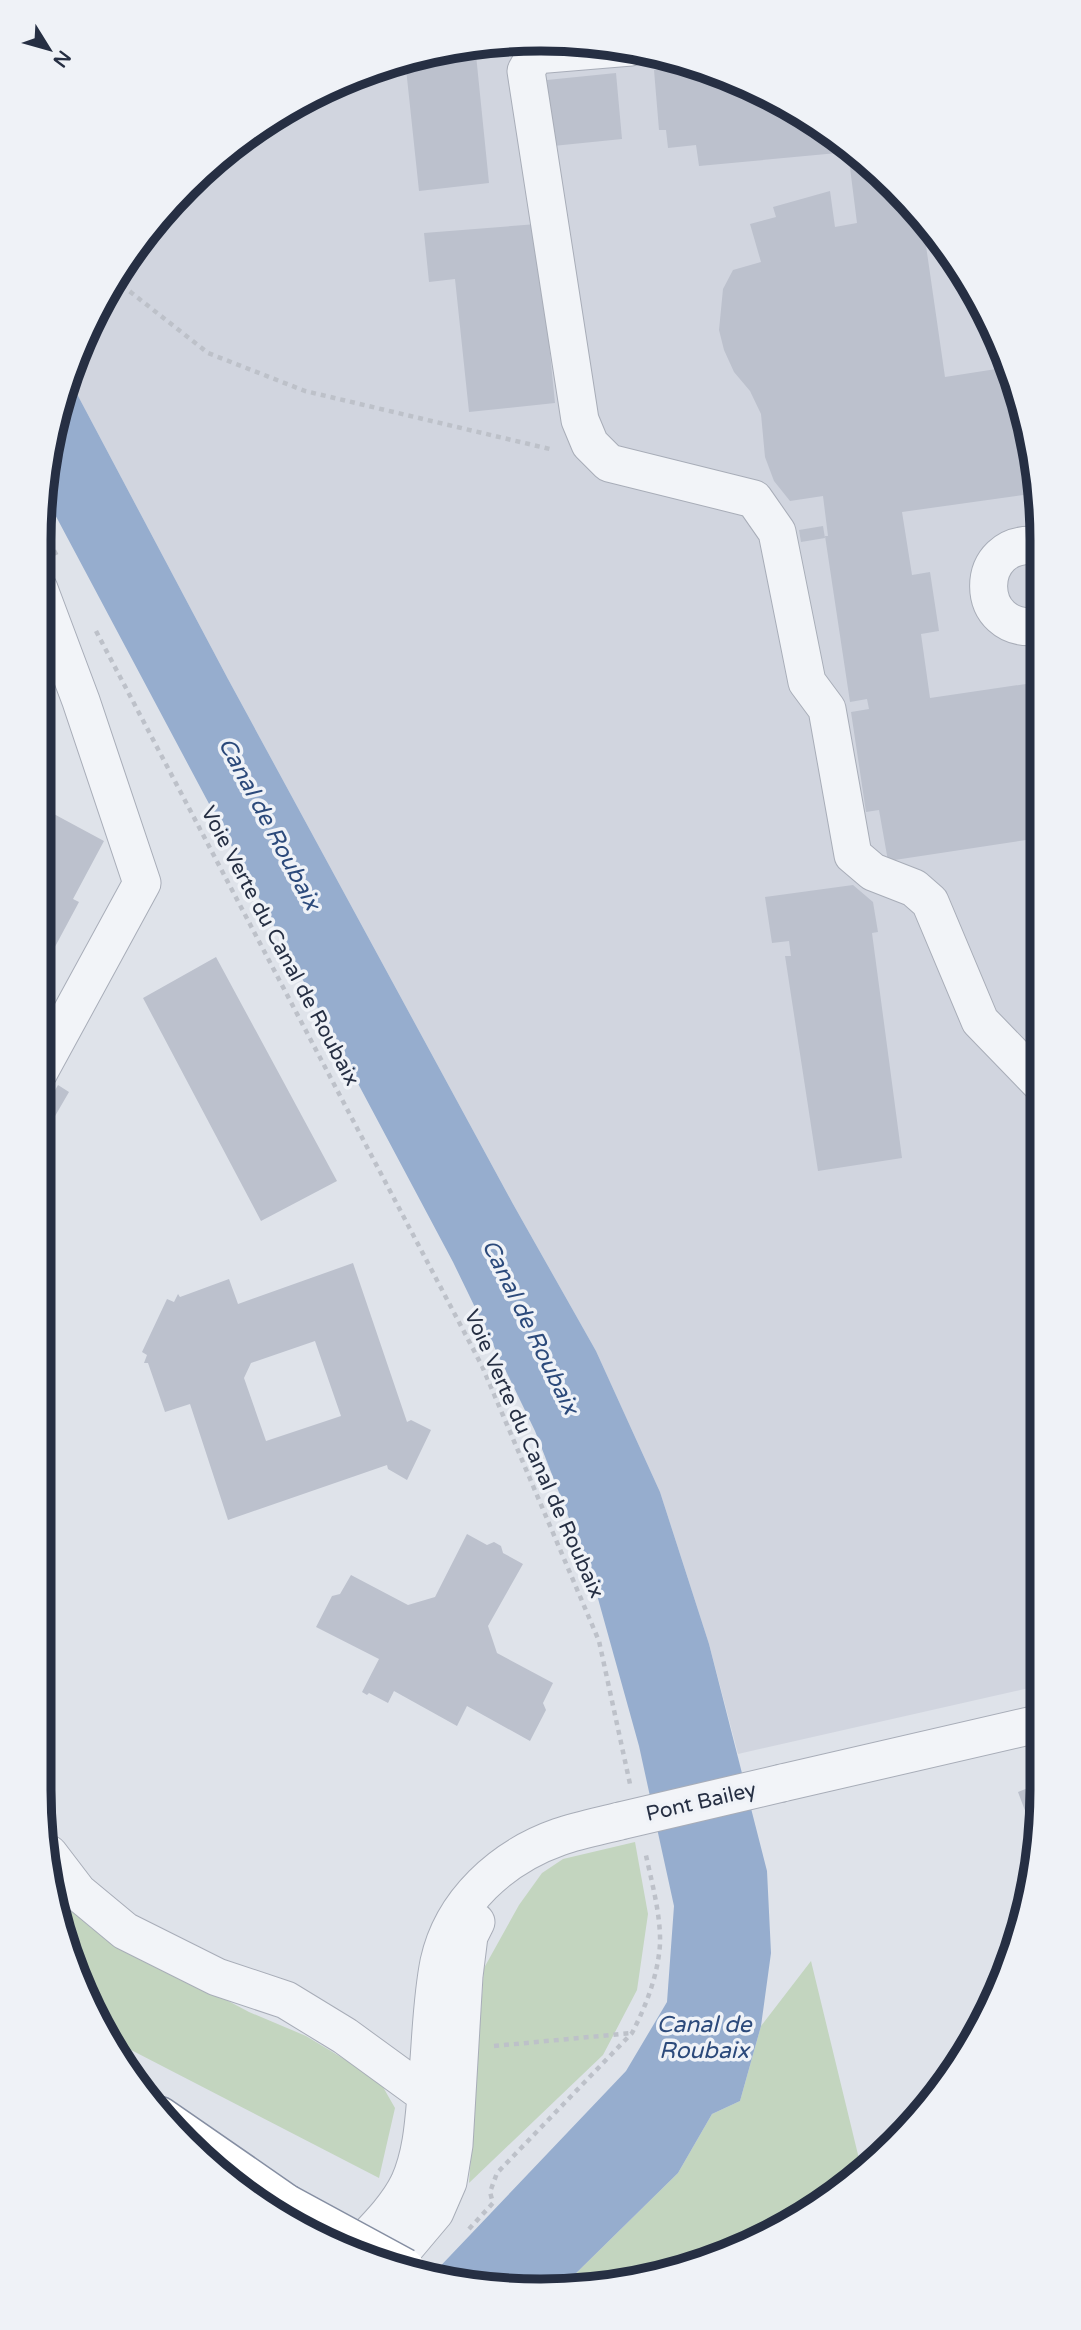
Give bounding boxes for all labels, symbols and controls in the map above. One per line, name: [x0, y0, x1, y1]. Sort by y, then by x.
north arrow: [14, 14, 84, 84]
text: N: [48, 46, 75, 71]
water label: Canal de Roubaix: [212, 733, 327, 917]
street label: Voie Verte du Canal de Roubaix: [195, 802, 365, 1090]
water label: Canal de Roubaix: [476, 1235, 586, 1421]
street label: Voie Verte du Canal de Roubaix: [459, 1306, 609, 1602]
street label: Pont Bailey: [643, 1777, 759, 1827]
water label: Canal de Roubaix: [656, 2011, 754, 2065]

